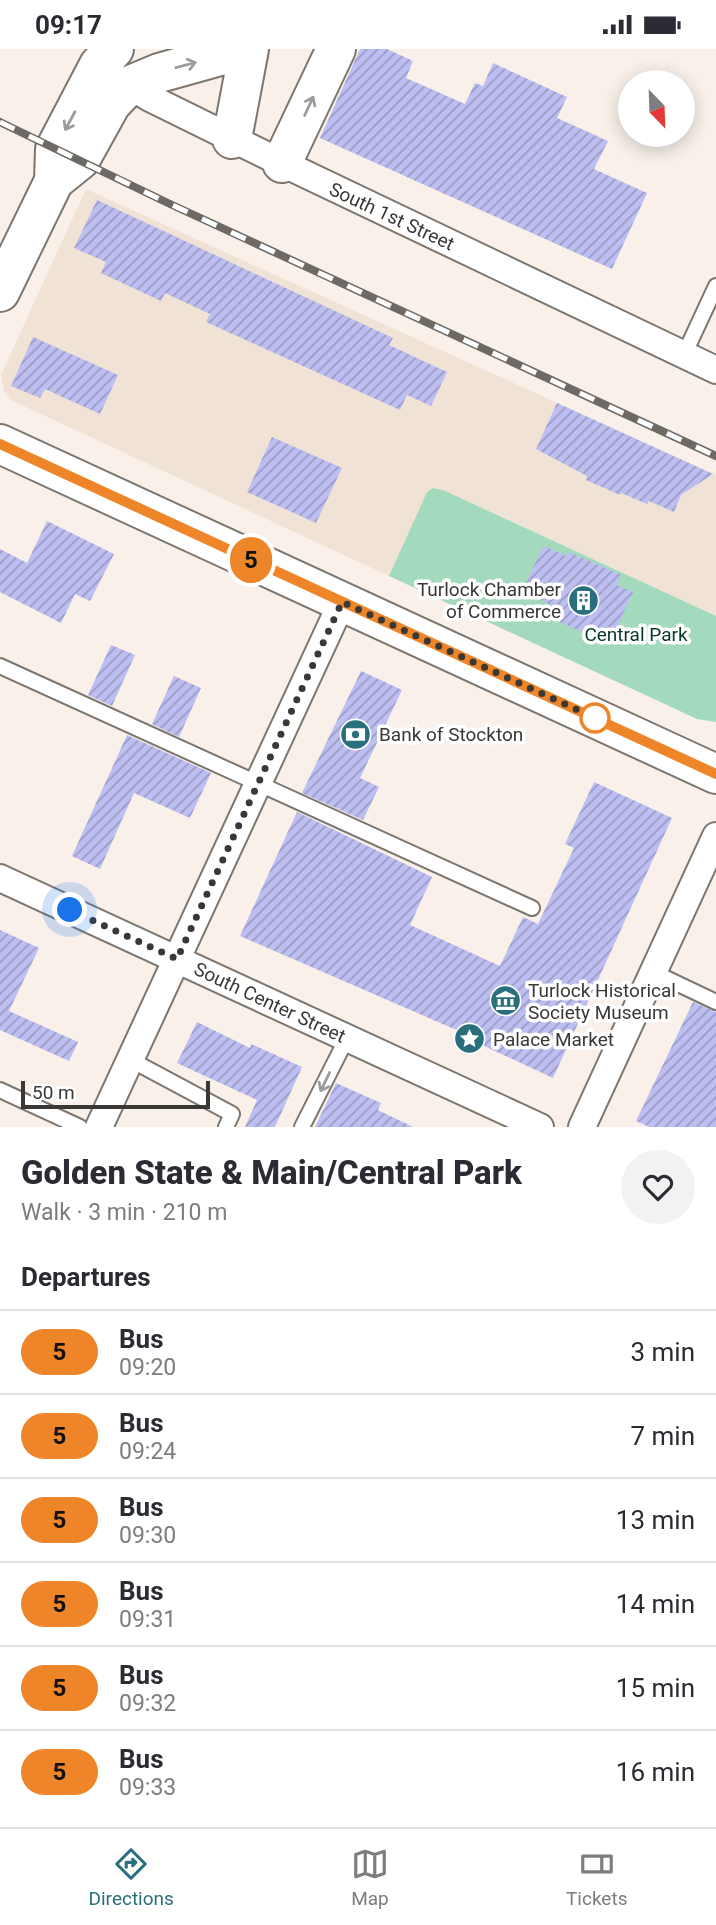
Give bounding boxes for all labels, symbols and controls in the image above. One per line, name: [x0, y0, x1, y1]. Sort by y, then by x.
text: 09:17: [35, 10, 102, 40]
one-way arrow: [174, 58, 197, 71]
north arrow: [618, 70, 695, 147]
map controls: [618, 70, 695, 147]
one-way arrow: [303, 96, 316, 117]
one-way arrow: [63, 110, 76, 131]
street label: South 1st Street: [326, 177, 458, 256]
line badge: 5: [228, 537, 274, 583]
text: 5: [244, 546, 258, 574]
place label: Turlock Chamber of Commerce: [417, 578, 562, 623]
building icon: Turlock Chamber of Commerce: [567, 583, 601, 617]
park label: Central Park: [584, 623, 688, 646]
unlabelled marker: [580, 703, 610, 733]
bank icon: Bank of Stockton: [339, 717, 373, 751]
place label: Bank of Stockton: [379, 723, 523, 746]
your location: [52, 892, 87, 927]
street label: South Center Street: [190, 957, 349, 1048]
place label: Turlock Historical Society Museum: [528, 979, 676, 1024]
museum icon: Turlock Historical Society Museum: [488, 984, 522, 1018]
place icon: Palace Market: [453, 1022, 487, 1056]
place label: Palace Market: [493, 1028, 614, 1051]
one-way arrow: [317, 1071, 331, 1092]
scale bar: [21, 1078, 210, 1110]
text: 50 m: [32, 1081, 75, 1104]
button: heart: [621, 1150, 695, 1224]
text: Golden State & Main/Central Park: [21, 1153, 522, 1192]
text: Walk · 3 min · 210 m: [21, 1199, 227, 1226]
text: Departures: [21, 1262, 151, 1292]
text: Bus: [119, 1324, 164, 1354]
text: 3 min: [630, 1337, 695, 1367]
text: 5: [53, 1338, 66, 1366]
text: 09:20: [119, 1354, 176, 1381]
text: Bus: [119, 1408, 164, 1438]
text: 7 min: [630, 1421, 695, 1451]
text: 5: [53, 1422, 66, 1450]
text: 09:24: [119, 1438, 176, 1465]
text: Bus: [119, 1492, 164, 1522]
text: 13 min: [616, 1505, 695, 1535]
text: 5: [53, 1506, 66, 1534]
text: 09:30: [119, 1522, 176, 1549]
text: Bus: [119, 1576, 164, 1606]
text: 14 min: [616, 1589, 695, 1619]
text: 5: [53, 1590, 66, 1618]
text: 09:31: [119, 1606, 176, 1633]
text: Bus: [119, 1660, 164, 1690]
text: 15 min: [616, 1673, 695, 1703]
text: 5: [53, 1674, 66, 1702]
text: 09:32: [119, 1690, 176, 1717]
text: Bus: [119, 1744, 164, 1774]
text: 16 min: [616, 1757, 695, 1787]
text: 5: [53, 1758, 66, 1786]
text: 09:33: [119, 1774, 176, 1801]
tab: Directions: [89, 1845, 174, 1910]
tab: Map: [351, 1845, 389, 1910]
tab: Tickets: [566, 1845, 627, 1910]

